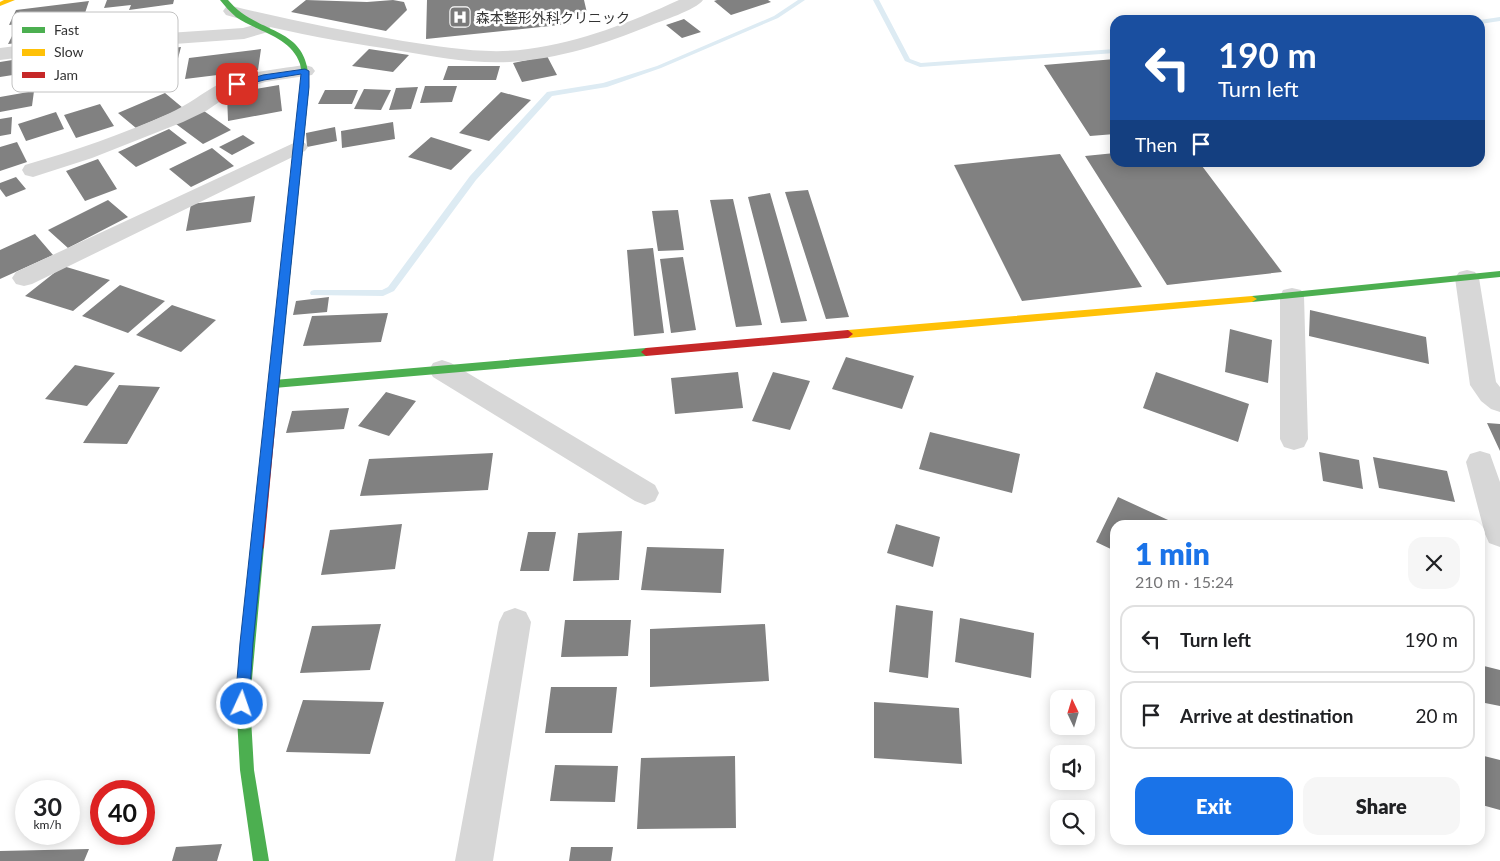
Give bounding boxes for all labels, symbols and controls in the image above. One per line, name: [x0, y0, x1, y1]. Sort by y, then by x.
hospital icon: 森本整形外科クリニック: [448, 5, 472, 29]
place label: 森本整形外科クリニック: [476, 9, 630, 26]
legend: [12, 12, 178, 92]
text: Fast: [54, 21, 79, 38]
text: 190 m: [1218, 33, 1317, 75]
icon: left: [1135, 35, 1200, 100]
text: Slow: [54, 43, 84, 60]
pin: [216, 63, 258, 105]
text: Jam: [54, 66, 78, 83]
icon: arrive: [223, 70, 251, 98]
text: Turn left: [1218, 75, 1299, 102]
icon: arrive: [1187, 130, 1215, 158]
text: Then: [1135, 133, 1177, 156]
text: 1 min: [1135, 535, 1210, 571]
button: close: [1408, 537, 1460, 589]
text: 210 m · 15:24: [1135, 572, 1234, 591]
icon: left: [1137, 625, 1165, 653]
text: Turn left: [1180, 628, 1251, 651]
text: 190 m: [1404, 628, 1458, 651]
position arrow: [215, 677, 267, 729]
north arrow: [1050, 690, 1095, 735]
map controls: [1050, 690, 1095, 845]
icon: arrive: [1137, 701, 1165, 729]
text: Arrive at destination: [1180, 704, 1353, 727]
text: 20 m: [1415, 704, 1458, 727]
button: sound: [1050, 745, 1095, 790]
button: Exit: [1135, 777, 1293, 835]
button: Share: [1303, 777, 1460, 835]
speed limit sign: 40: [90, 780, 155, 845]
text: 30: [33, 791, 62, 821]
button: search: [1050, 800, 1095, 845]
text: km/h: [33, 817, 62, 832]

